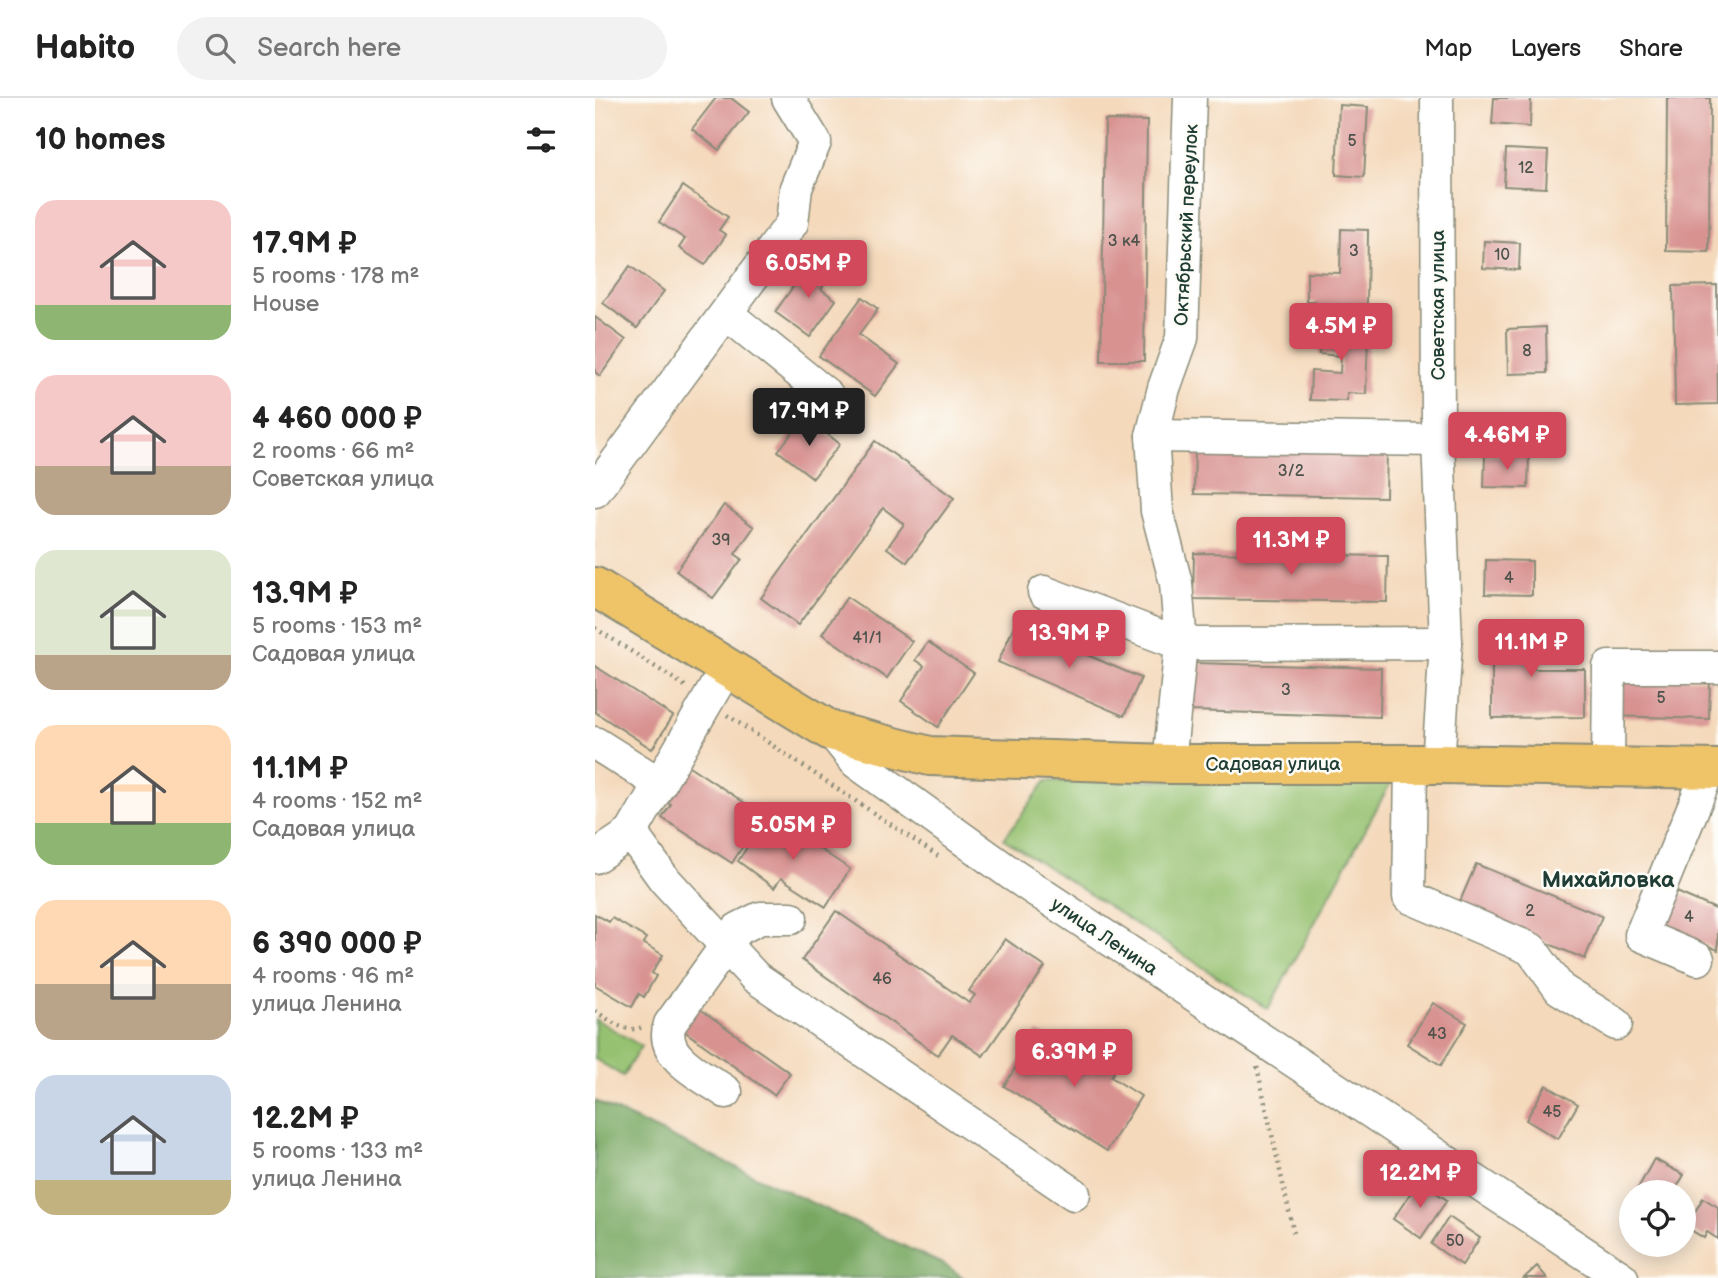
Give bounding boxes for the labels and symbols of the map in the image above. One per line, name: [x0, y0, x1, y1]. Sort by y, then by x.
street label: Октябрьский переулок: [1170, 123, 1204, 327]
house number: 5: [1347, 132, 1357, 151]
house number: 12: [1518, 159, 1534, 178]
street label: Советская улица: [1427, 230, 1450, 380]
house number: 3 к4: [1108, 232, 1140, 251]
pin: 6.05M ₽: [743, 240, 873, 300]
house number: 3: [1349, 242, 1359, 261]
house number: 10: [1494, 246, 1510, 265]
pin: 4.5M ₽: [1284, 303, 1398, 363]
house number: 8: [1522, 342, 1532, 361]
pin: 17.9M ₽: [744, 388, 874, 448]
pin: 4.46M ₽: [1442, 412, 1572, 472]
house number: 3/2: [1278, 462, 1305, 481]
pin: 11.3M ₽: [1226, 518, 1356, 577]
house number: 39: [711, 531, 731, 550]
house number: 4: [1504, 569, 1514, 588]
pin: 13.9M ₽: [1004, 610, 1134, 670]
pin: 11.1M ₽: [1466, 620, 1596, 679]
house number: 41/1: [852, 629, 882, 648]
house number: 3: [1281, 681, 1291, 700]
house number: 5: [1656, 689, 1666, 708]
street label: Садовая улица: [1206, 753, 1340, 776]
pin: 5.05M ₽: [728, 802, 858, 862]
district label: Михайловка: [1542, 866, 1675, 894]
street label: улица Ленина: [1046, 893, 1162, 981]
house number: 2: [1525, 902, 1535, 921]
house number: 4: [1684, 908, 1694, 927]
house number: 46: [872, 970, 892, 989]
house number: 43: [1427, 1025, 1447, 1044]
pin: 6.39M ₽: [1009, 1030, 1139, 1089]
house number: 45: [1543, 1103, 1561, 1122]
pin: 12.2M ₽: [1355, 1150, 1485, 1210]
house number: 50: [1446, 1232, 1464, 1251]

